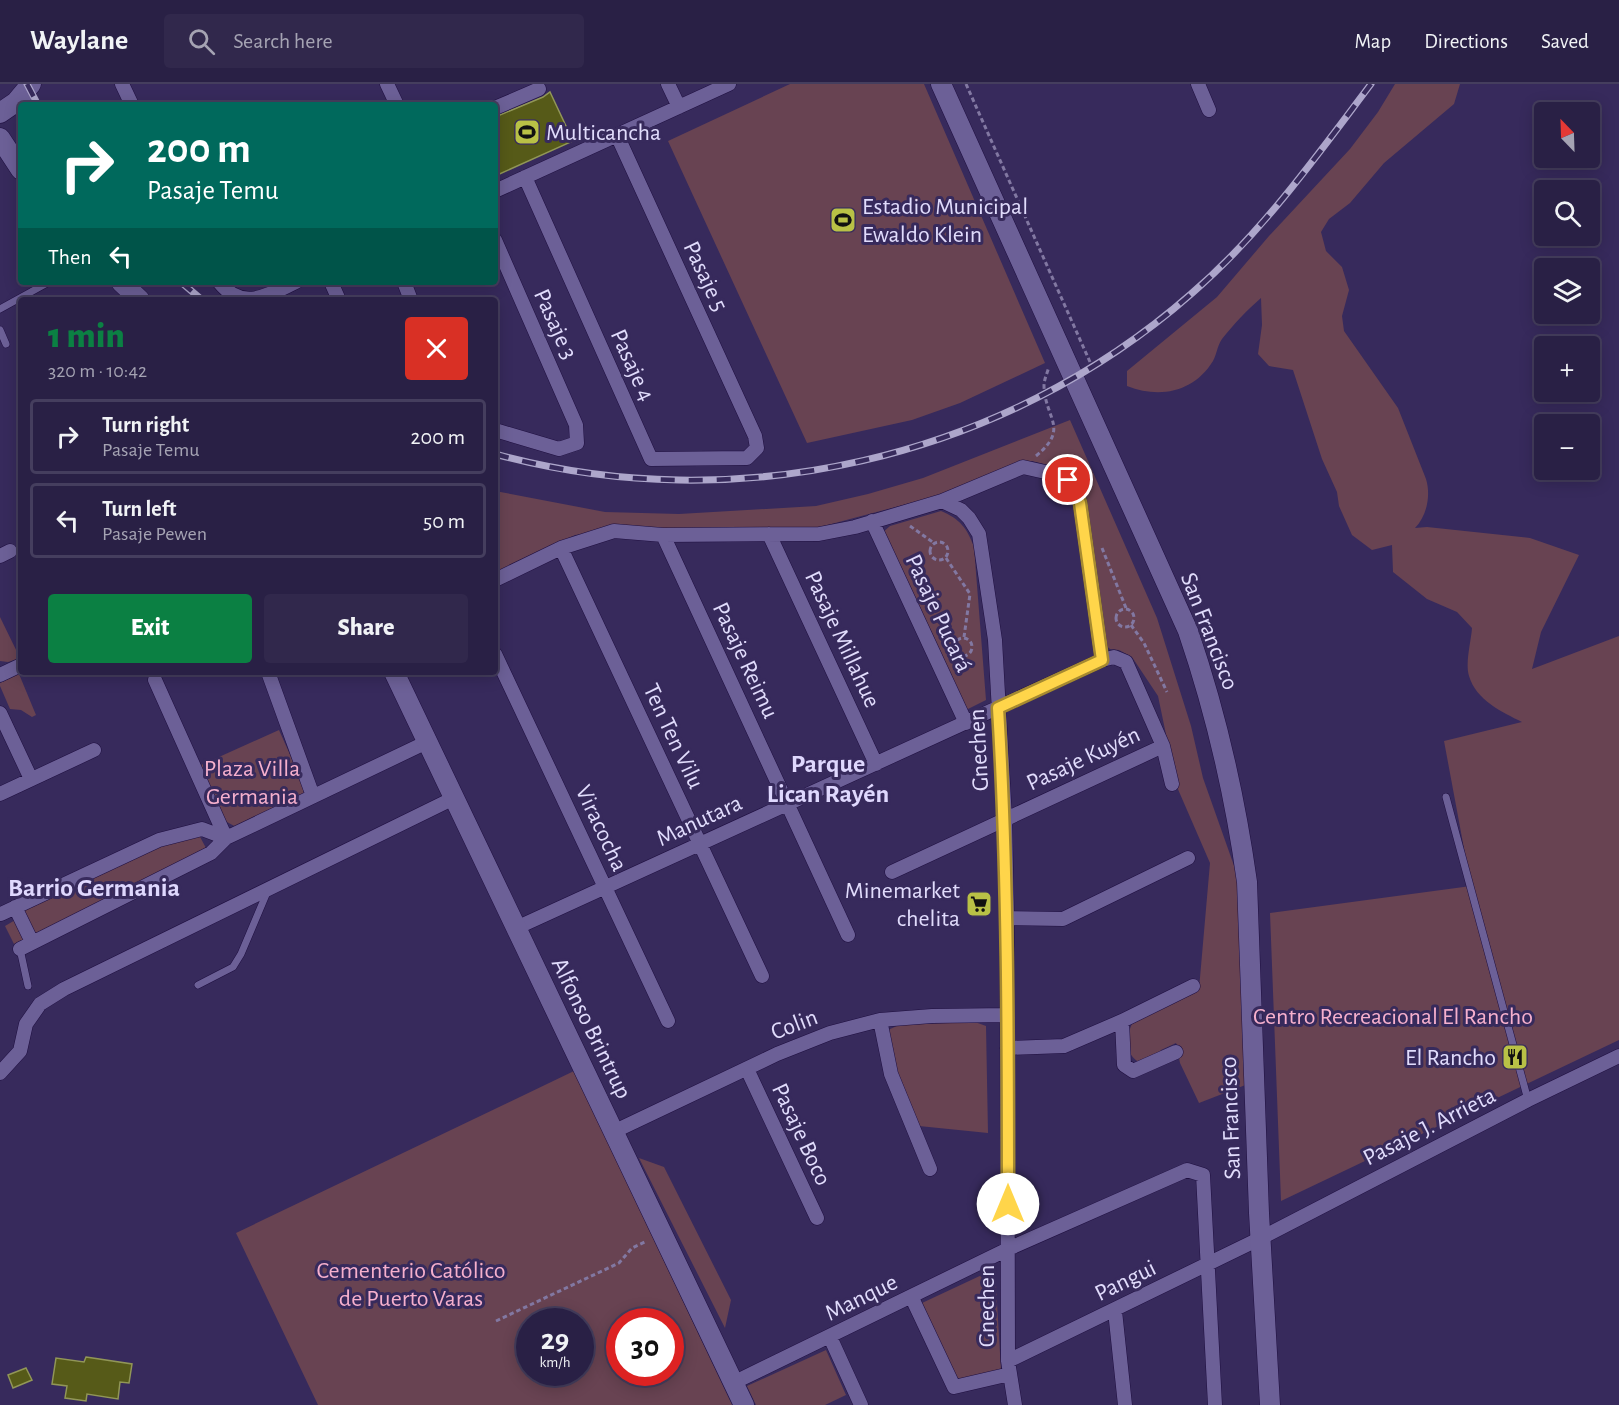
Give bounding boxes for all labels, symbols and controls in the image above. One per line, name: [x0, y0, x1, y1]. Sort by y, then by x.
search box: [164, 14, 584, 68]
icon: search: [185, 25, 218, 58]
text: Waylane: [30, 27, 128, 55]
text: Search here: [233, 30, 333, 52]
text: Map: [1355, 31, 1391, 52]
text: Directions: [1424, 31, 1508, 52]
text: Saved: [1541, 31, 1589, 52]
north arrow: [1534, 102, 1600, 168]
map controls: [1534, 102, 1600, 480]
sports icon: Multicancha: [512, 117, 542, 147]
place label: Multicancha: [546, 121, 661, 145]
icon: right: [48, 126, 126, 204]
text: 200 m: [147, 128, 251, 170]
text: Pasaje Temu: [147, 177, 279, 204]
button: search: [1534, 180, 1600, 246]
place label: Estadio Municipal Ewaldo Klein: [862, 195, 1028, 247]
sports icon: Estadio Municipal Ewaldo Klein: [828, 205, 858, 235]
street label: Pasaje 5: [679, 238, 732, 315]
icon: left: [104, 240, 137, 273]
text: Then: [48, 246, 92, 268]
button: layers: [1534, 258, 1600, 324]
street label: Pasaje 3: [529, 286, 581, 363]
button: close: [405, 317, 468, 380]
text: 1 min: [48, 318, 125, 354]
street label: Pasaje 4: [606, 326, 658, 405]
button: +: [1534, 336, 1600, 402]
text: 320 m · 10:42: [48, 361, 147, 381]
text: Turn right: [102, 414, 189, 436]
button: −: [1534, 414, 1600, 480]
icon: right: [51, 420, 84, 453]
text: 200 m: [411, 426, 465, 448]
text: Pasaje Temu: [102, 440, 199, 460]
pin: [1042, 454, 1093, 505]
icon: arrive: [1051, 463, 1084, 496]
text: Turn left: [102, 498, 176, 520]
icon: left: [51, 504, 84, 537]
text: 50 m: [423, 510, 465, 532]
text: Pasaje Pewen: [102, 524, 207, 544]
street label: Pasaje Pucará: [900, 551, 976, 676]
street label: Pasaje Millahue: [800, 567, 884, 711]
street label: San Francisco: [1176, 570, 1242, 693]
button: Exit: [48, 594, 252, 663]
button: Share: [264, 594, 468, 663]
street label: Pasaje Reimu: [708, 599, 782, 722]
street label: Ten Ten Vilu: [638, 680, 708, 793]
street label: Gnechen: [965, 708, 993, 792]
street label: Pasaje Kuyén: [1023, 722, 1144, 796]
district label: Parque Lican Rayén: [767, 751, 889, 807]
park label: Plaza Villa Germania: [204, 757, 300, 809]
street label: Viracocha: [571, 782, 631, 875]
street label: Manutara: [653, 791, 746, 851]
district label: Barrio Germania: [8, 875, 180, 901]
place label: Minemarket chelita: [845, 879, 960, 931]
supermarket icon: Minemarket chelita: [964, 889, 994, 919]
street label: Alfonso Brintrup: [547, 954, 636, 1103]
street label: Colin: [768, 1005, 821, 1045]
park label: Centro Recreacional El Rancho: [1253, 1005, 1533, 1029]
restaurant icon: El Rancho: [1500, 1042, 1530, 1072]
place label: El Rancho: [1405, 1046, 1496, 1070]
street label: San Francisco: [1217, 1056, 1245, 1180]
street label: Pasaje Boco: [767, 1080, 835, 1189]
street label: Pasaje J. Arrieta: [1359, 1083, 1500, 1171]
position arrow: [976, 1172, 1040, 1236]
street label: Pangui: [1091, 1256, 1160, 1306]
park label: Cementerio Católico de Puerto Varas: [317, 1259, 505, 1311]
street label: Gnechen: [975, 1265, 999, 1347]
street label: Manque: [821, 1270, 902, 1326]
speed limit sign: 30: [606, 1308, 684, 1386]
text: 29: [541, 1325, 569, 1355]
text: km/h: [540, 1355, 570, 1370]

